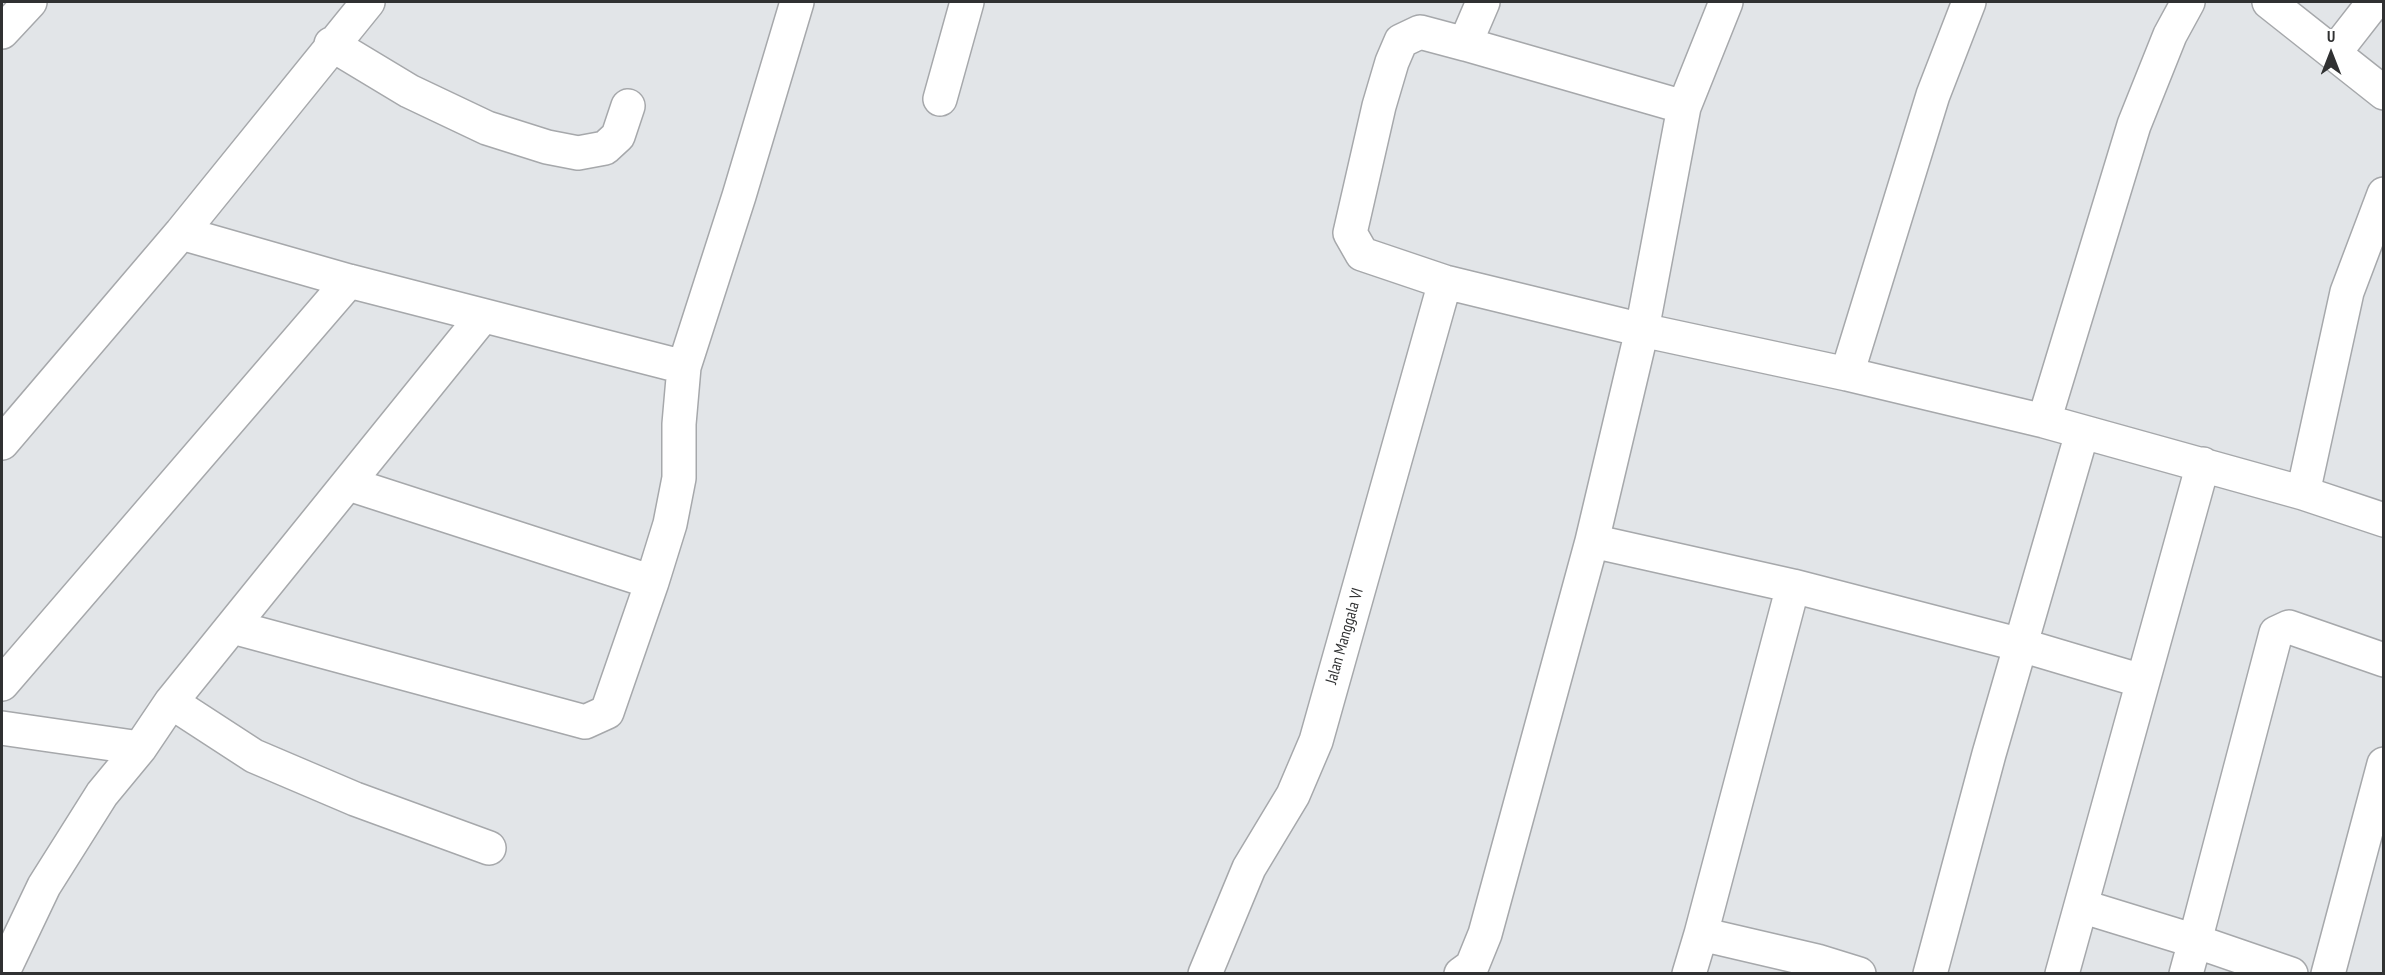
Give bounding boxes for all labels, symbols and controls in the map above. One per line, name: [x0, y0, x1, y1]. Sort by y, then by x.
north arrow: [2301, 24, 2361, 84]
text: U: [2327, 26, 2335, 46]
street label: Jalan Manggala VI: [1322, 586, 1368, 686]

